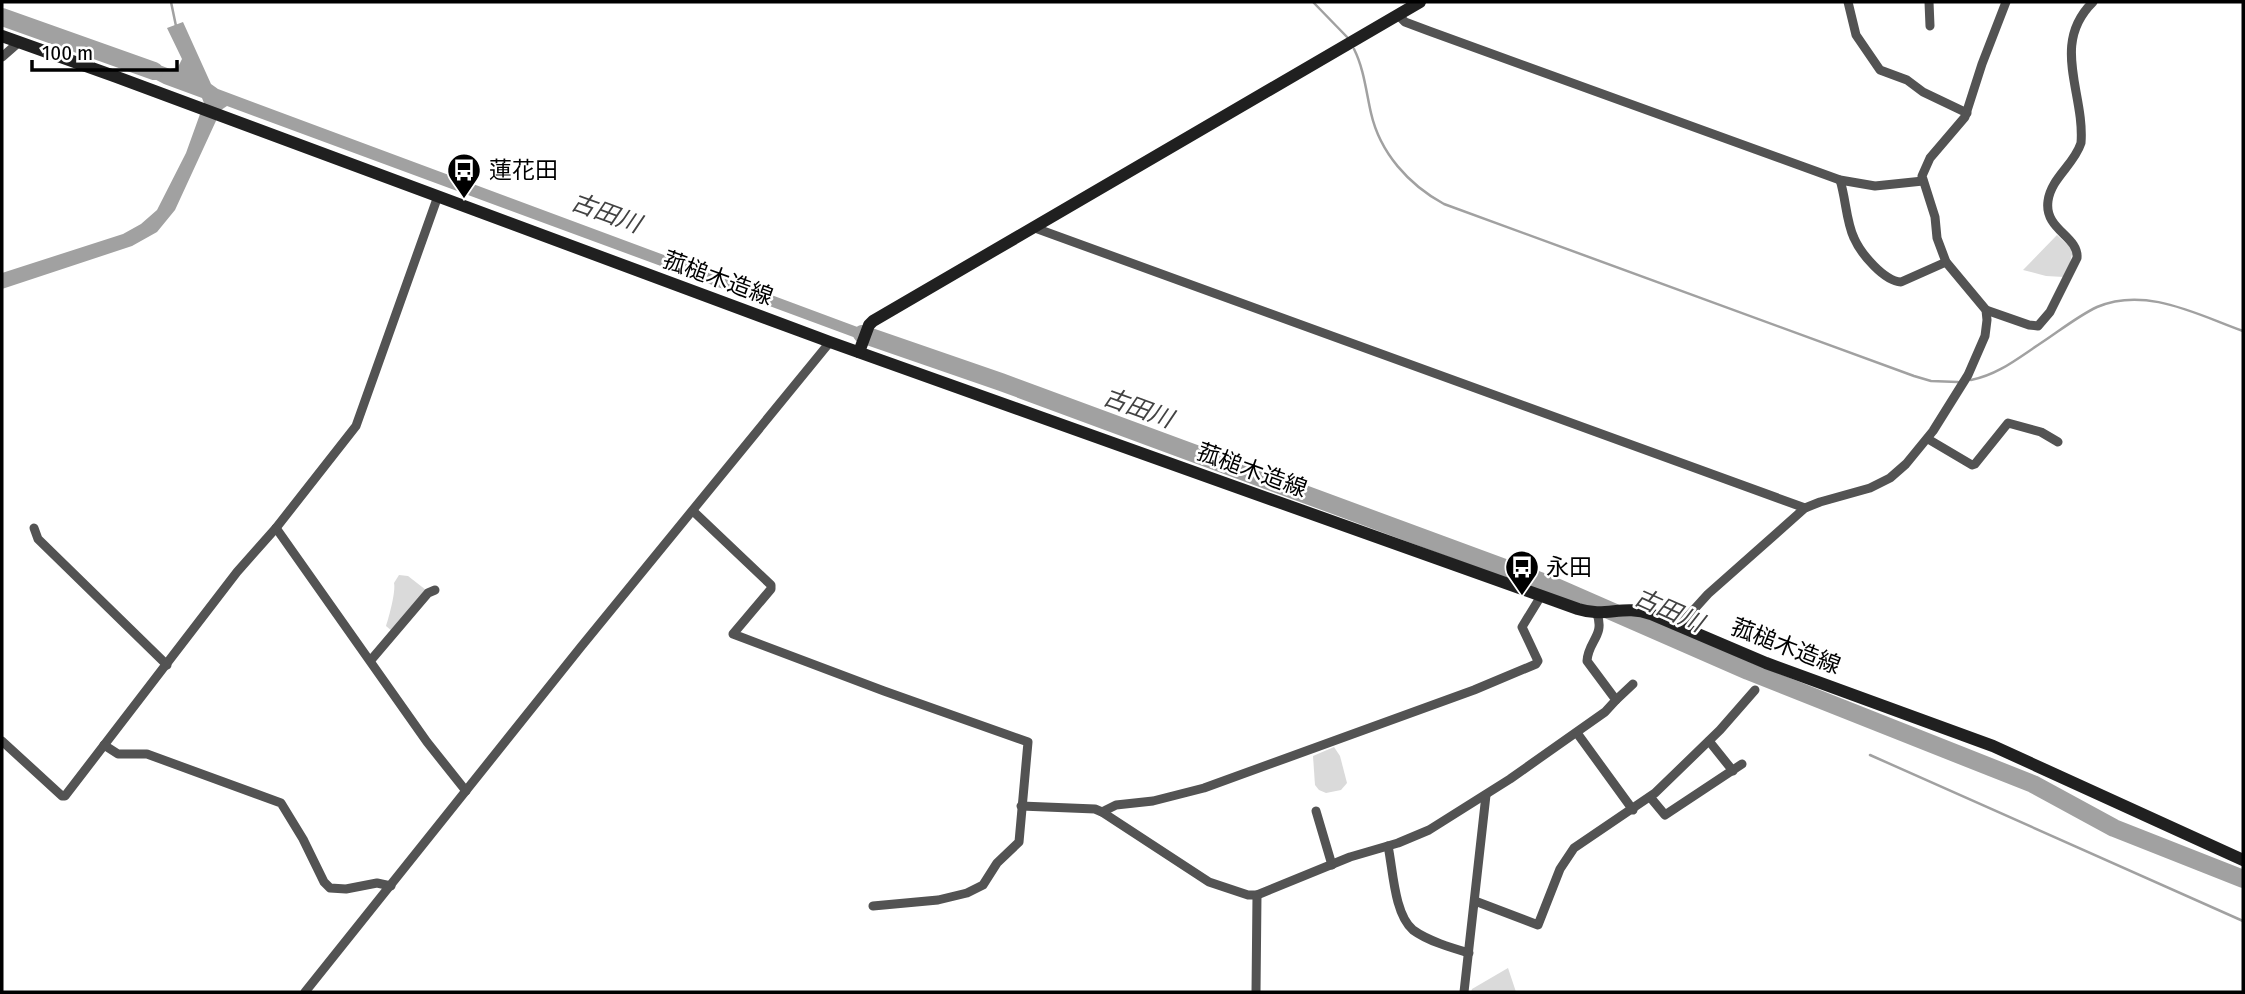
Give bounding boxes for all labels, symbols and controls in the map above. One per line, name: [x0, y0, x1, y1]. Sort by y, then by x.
scale bar: [32, 28, 177, 72]
text: 100 m: [42, 40, 93, 66]
bus stop icon: 蓮花田: [445, 151, 483, 200]
place label: 蓮花田: [489, 156, 558, 184]
water label: 古田川: [567, 188, 647, 239]
street label: 菰槌木造線: [659, 245, 777, 311]
water label: 古田川: [1099, 383, 1179, 434]
street label: 菰槌木造線: [1193, 437, 1311, 503]
bus stop icon: 永田: [1503, 548, 1541, 597]
place label: 永田: [1546, 553, 1592, 581]
water label: 古田川: [1630, 583, 1710, 639]
street label: 菰槌木造線: [1727, 612, 1845, 680]

